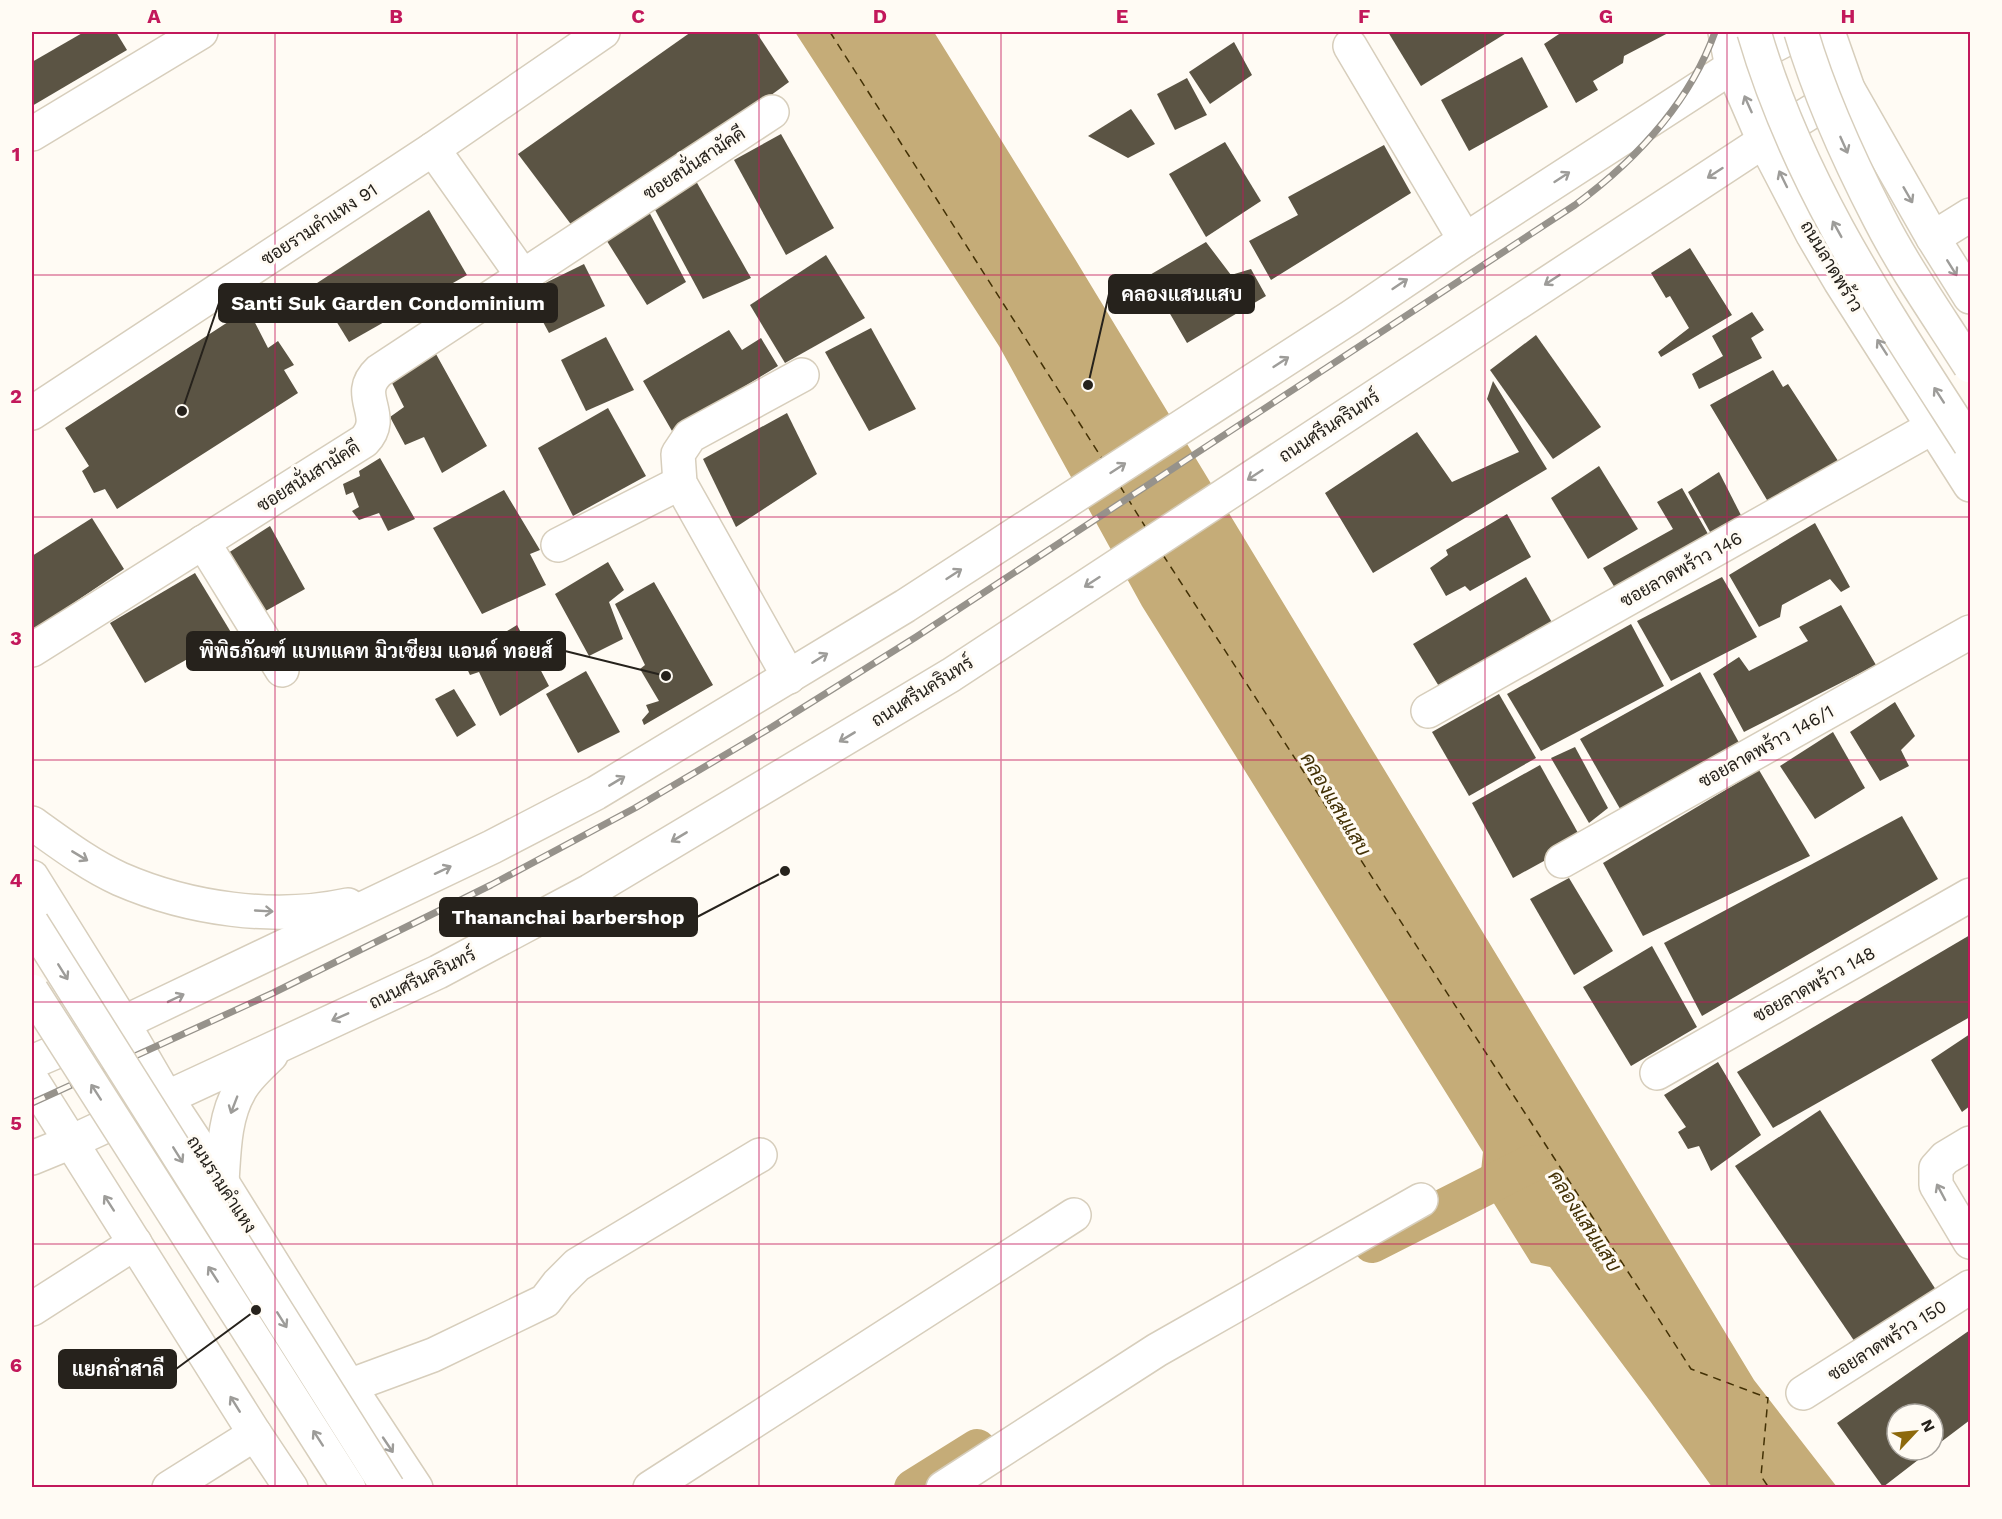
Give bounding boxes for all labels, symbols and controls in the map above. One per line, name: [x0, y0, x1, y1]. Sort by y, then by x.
text: A: [147, 4, 161, 28]
text: B: [389, 4, 403, 28]
text: C: [631, 4, 645, 28]
text: D: [873, 4, 887, 28]
text: E: [1116, 4, 1128, 28]
text: F: [1358, 4, 1370, 28]
text: G: [1599, 4, 1613, 28]
text: H: [1841, 4, 1855, 28]
one-way arrow: [1742, 95, 1753, 113]
street label: ซอยสนั่นสามัคคี: [637, 119, 749, 204]
one-way arrow: [1840, 136, 1851, 154]
text: 1: [12, 142, 20, 166]
one-way arrow: [1708, 167, 1724, 179]
one-way arrow: [1553, 171, 1570, 183]
one-way arrow: [1777, 171, 1789, 189]
street label: ซอยรามคำแหง 91: [257, 179, 381, 269]
one-way arrow: [1902, 186, 1914, 203]
street label: ถนนลาดพร้าว: [1797, 216, 1868, 315]
one-way arrow: [1831, 220, 1842, 238]
one-way arrow: [1946, 259, 1958, 276]
one-way arrow: [1544, 274, 1561, 286]
callout: คลองแสนแสบ: [1109, 275, 1254, 313]
one-way arrow: [1391, 278, 1407, 290]
text: คลองแสนแสบ: [1122, 282, 1242, 306]
callout: Santi Suk Garden Condominium: [219, 284, 557, 322]
text: Santi Suk Garden Condominium: [231, 291, 545, 315]
one-way arrow: [1876, 339, 1888, 356]
one-way arrow: [1273, 356, 1290, 369]
text: 2: [10, 384, 22, 408]
street label: ถนนศรีนครินทร์: [1274, 384, 1384, 466]
one-way arrow: [1932, 387, 1944, 404]
street label: ซอยสนั่นสามัคคี: [250, 432, 363, 516]
one-way arrow: [1109, 462, 1126, 474]
one-way arrow: [1246, 468, 1263, 481]
street label: ซอยลาดพร้าว 146: [1616, 526, 1746, 611]
one-way arrow: [945, 568, 962, 580]
one-way arrow: [1084, 576, 1101, 588]
text: 3: [10, 626, 22, 650]
callout: พิพิธภัณฑ์ แบทแคท มิวเซียม แอนด์ ทอยส์: [187, 632, 565, 670]
text: พิพิธภัณฑ์ แบทแคท มิวเซียม แอนด์ ทอยส์: [199, 638, 554, 663]
street label: ถนนศรีนครินทร์: [866, 650, 977, 731]
one-way arrow: [811, 652, 828, 664]
street label: ซอยลาดพร้าว 146/1: [1694, 699, 1837, 792]
one-way arrow: [839, 731, 856, 743]
water label: คลองแสนแสบ: [1296, 748, 1376, 860]
one-way arrow: [608, 774, 625, 786]
one-way arrow: [671, 832, 688, 844]
one-way arrow: [71, 850, 88, 862]
one-way arrow: [434, 863, 452, 875]
text: 4: [10, 868, 23, 892]
callout: Thananchai barbershop: [440, 898, 697, 936]
one-way arrow: [254, 905, 274, 916]
text: Thananchai barbershop: [452, 905, 684, 929]
street label: ถนนศรีนครินทร์: [364, 941, 479, 1013]
street label: ซอยลาดพร้าว 148: [1749, 941, 1879, 1026]
one-way arrow: [57, 963, 69, 980]
one-way arrow: [166, 991, 184, 1003]
one-way arrow: [332, 1012, 350, 1023]
one-way arrow: [90, 1084, 102, 1101]
one-way arrow: [228, 1095, 239, 1113]
text: 5: [10, 1111, 22, 1135]
street label: ถนนรามคำแหง: [183, 1132, 261, 1236]
one-way arrow: [172, 1146, 184, 1163]
water label: คลองแสนแสบ: [1543, 1166, 1627, 1276]
one-way arrow: [1934, 1183, 1946, 1201]
one-way arrow: [103, 1195, 115, 1212]
one-way arrow: [206, 1266, 218, 1283]
street label: ซอยลาดพร้าว 150: [1823, 1294, 1950, 1385]
one-way arrow: [276, 1311, 288, 1328]
callout: แยกลำสาลี: [59, 1350, 176, 1388]
text: 6: [10, 1353, 22, 1377]
text: แยกลำสาลี: [72, 1356, 164, 1381]
one-way arrow: [229, 1395, 242, 1412]
north arrow: [1885, 1402, 1945, 1462]
text: N: [1917, 1416, 1939, 1435]
one-way arrow: [311, 1430, 323, 1447]
one-way arrow: [382, 1436, 394, 1452]

